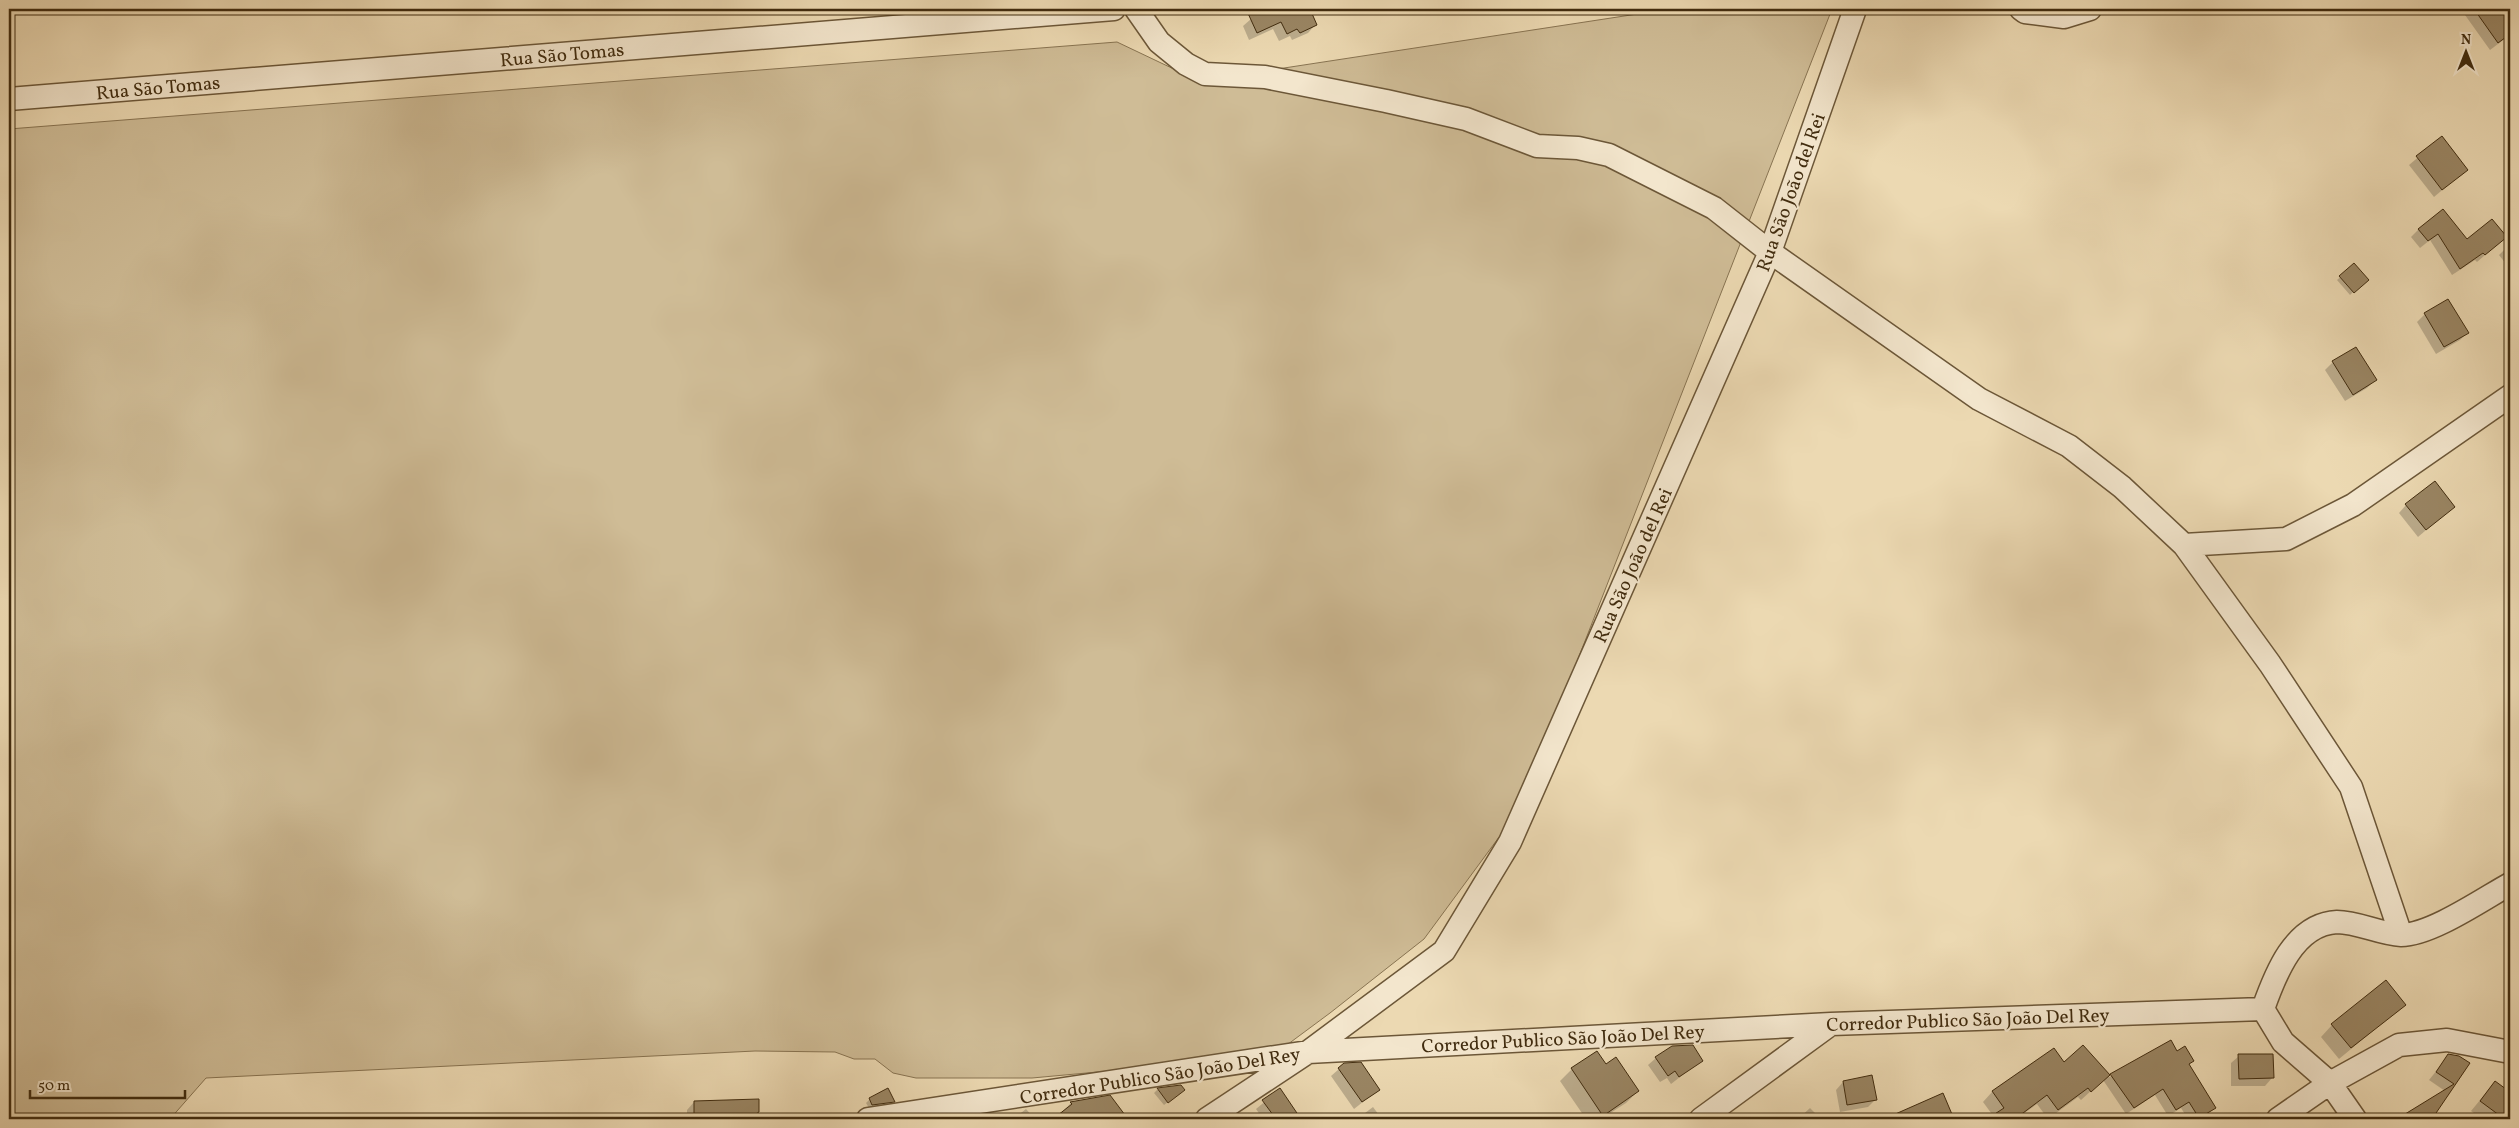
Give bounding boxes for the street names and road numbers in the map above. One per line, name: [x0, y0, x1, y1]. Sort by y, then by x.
street label: Rua São Tomas: [499, 38, 625, 74]
street label: Rua São Tomas: [95, 71, 221, 107]
street label: Rua São João del Rei: [1751, 109, 1833, 276]
street label: Rua São João del Rei: [1588, 484, 1680, 647]
street label: Corredor Publico São João Del Rey: [1826, 1003, 2110, 1039]
street label: Corredor Publico São João Del Rey: [1421, 1020, 1705, 1060]
street label: Corredor Publico São João Del Rey: [1018, 1042, 1302, 1112]

